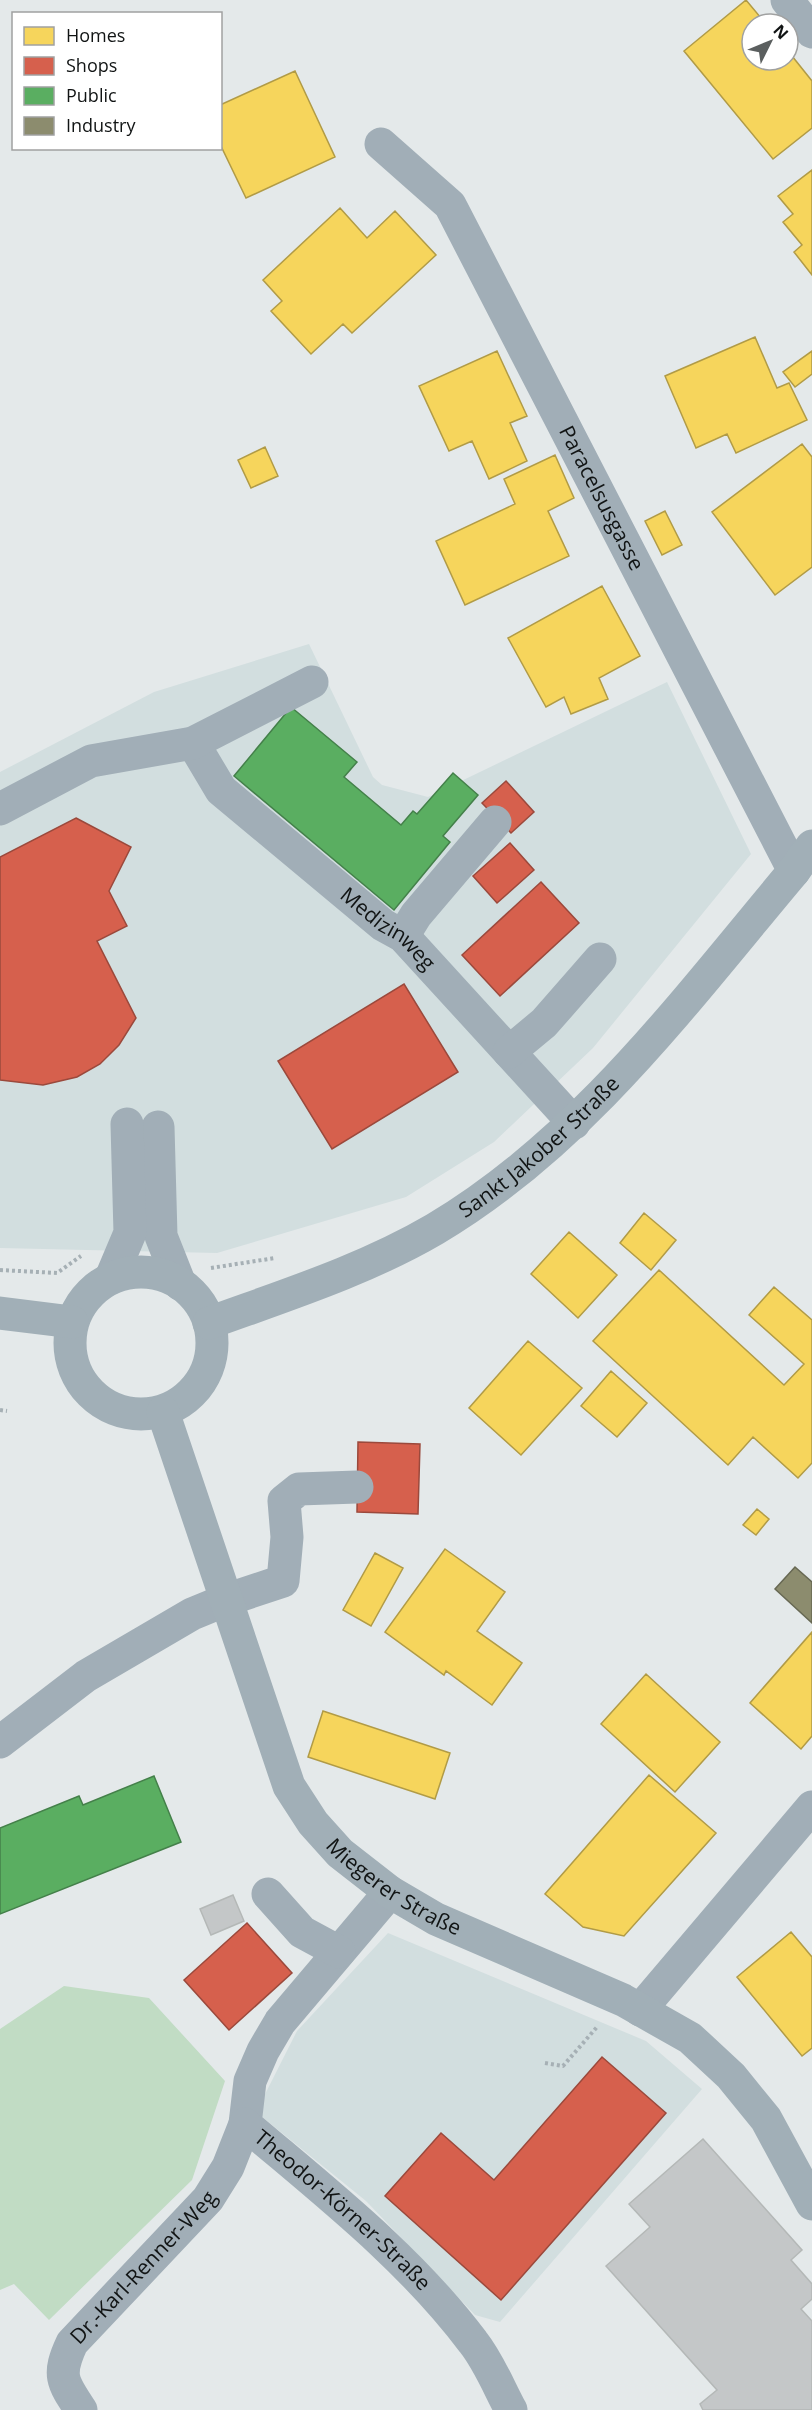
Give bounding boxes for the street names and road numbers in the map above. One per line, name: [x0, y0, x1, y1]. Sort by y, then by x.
street label: Paracelsusgasse: [553, 420, 651, 575]
street label: Medizinweg: [335, 880, 442, 976]
street label: Sankt Jakober Straße: [453, 1070, 625, 1223]
street label: Miegerer Straße: [320, 1832, 466, 1941]
street label: Theodor-Körner-Straße: [249, 2123, 438, 2296]
street label: Dr.-Karl-Renner-Weg: [63, 2185, 223, 2350]

